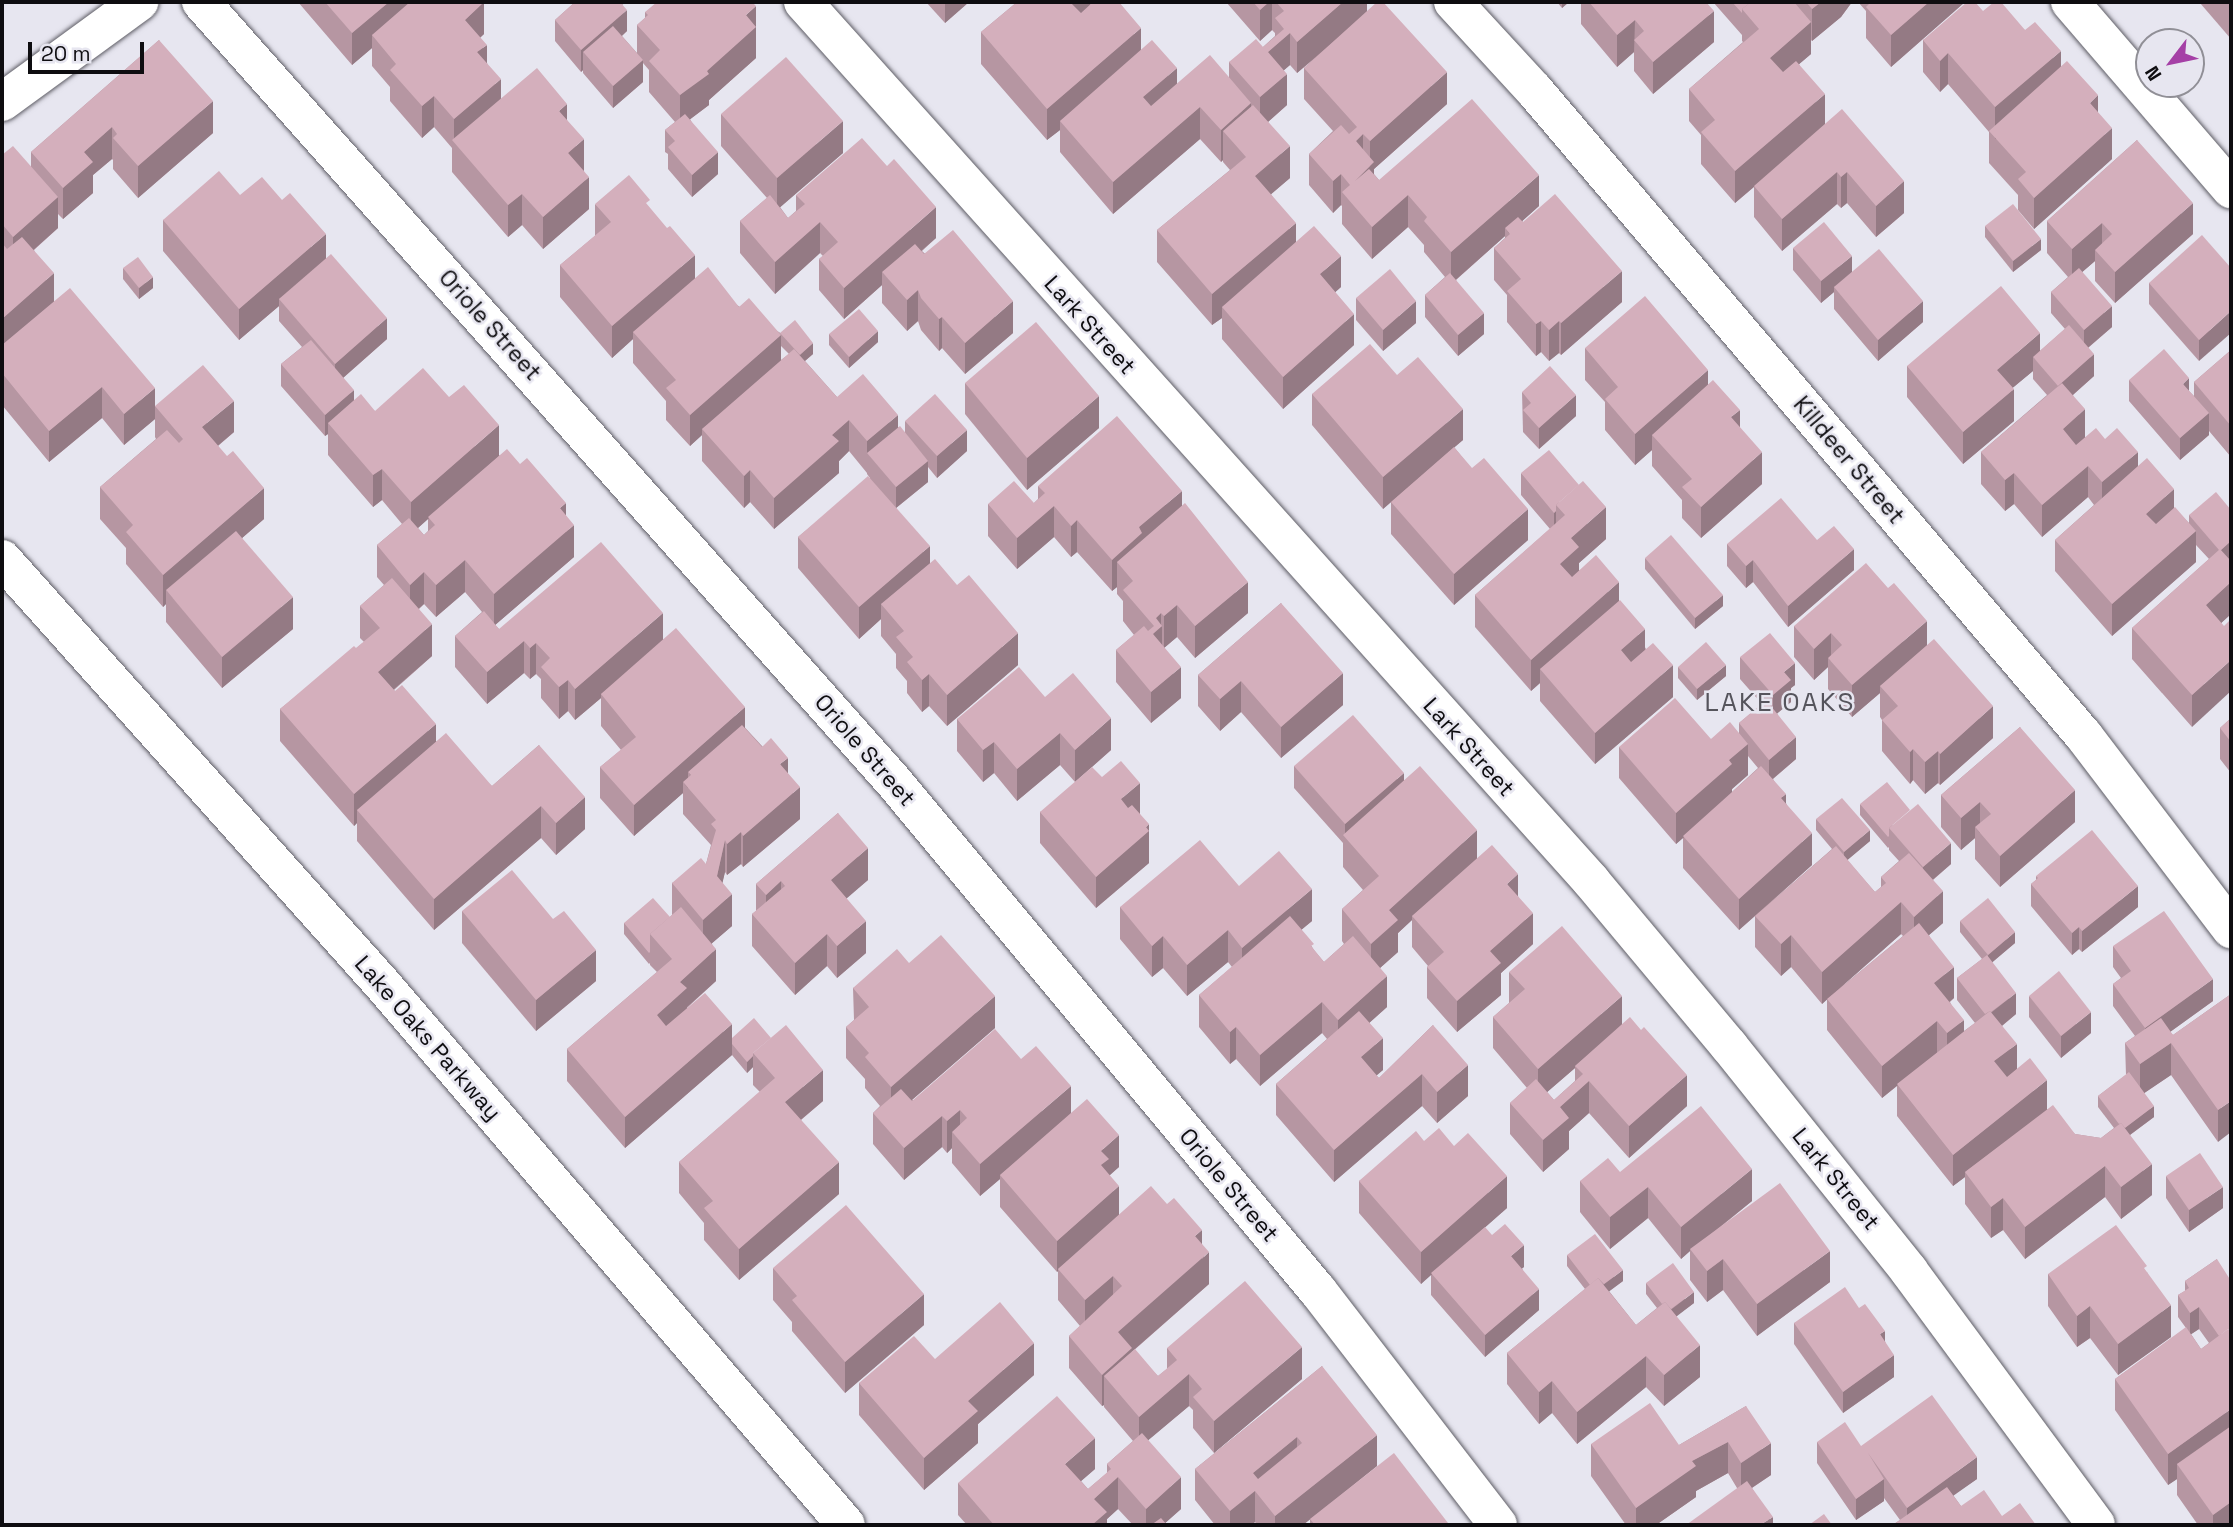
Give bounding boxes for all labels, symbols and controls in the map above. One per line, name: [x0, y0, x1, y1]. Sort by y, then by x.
scale bar: [32, 28, 147, 72]
north arrow: [2135, 28, 2205, 98]
text: 20 m: [41, 40, 91, 67]
text: N: [2139, 61, 2167, 85]
street label: Oriole Street: [433, 264, 547, 386]
street label: Lark Street: [1039, 270, 1141, 380]
street label: Killdeer Street: [1788, 391, 1910, 529]
district label: LAKE OAKS: [1706, 687, 1854, 719]
street label: Oriole Street: [809, 688, 921, 812]
street label: Lark Street: [1418, 692, 1520, 802]
street label: Lake Oaks Parkway: [349, 950, 507, 1126]
street label: Oriole Street: [1174, 1123, 1284, 1247]
street label: Lark Street: [1787, 1123, 1885, 1235]

